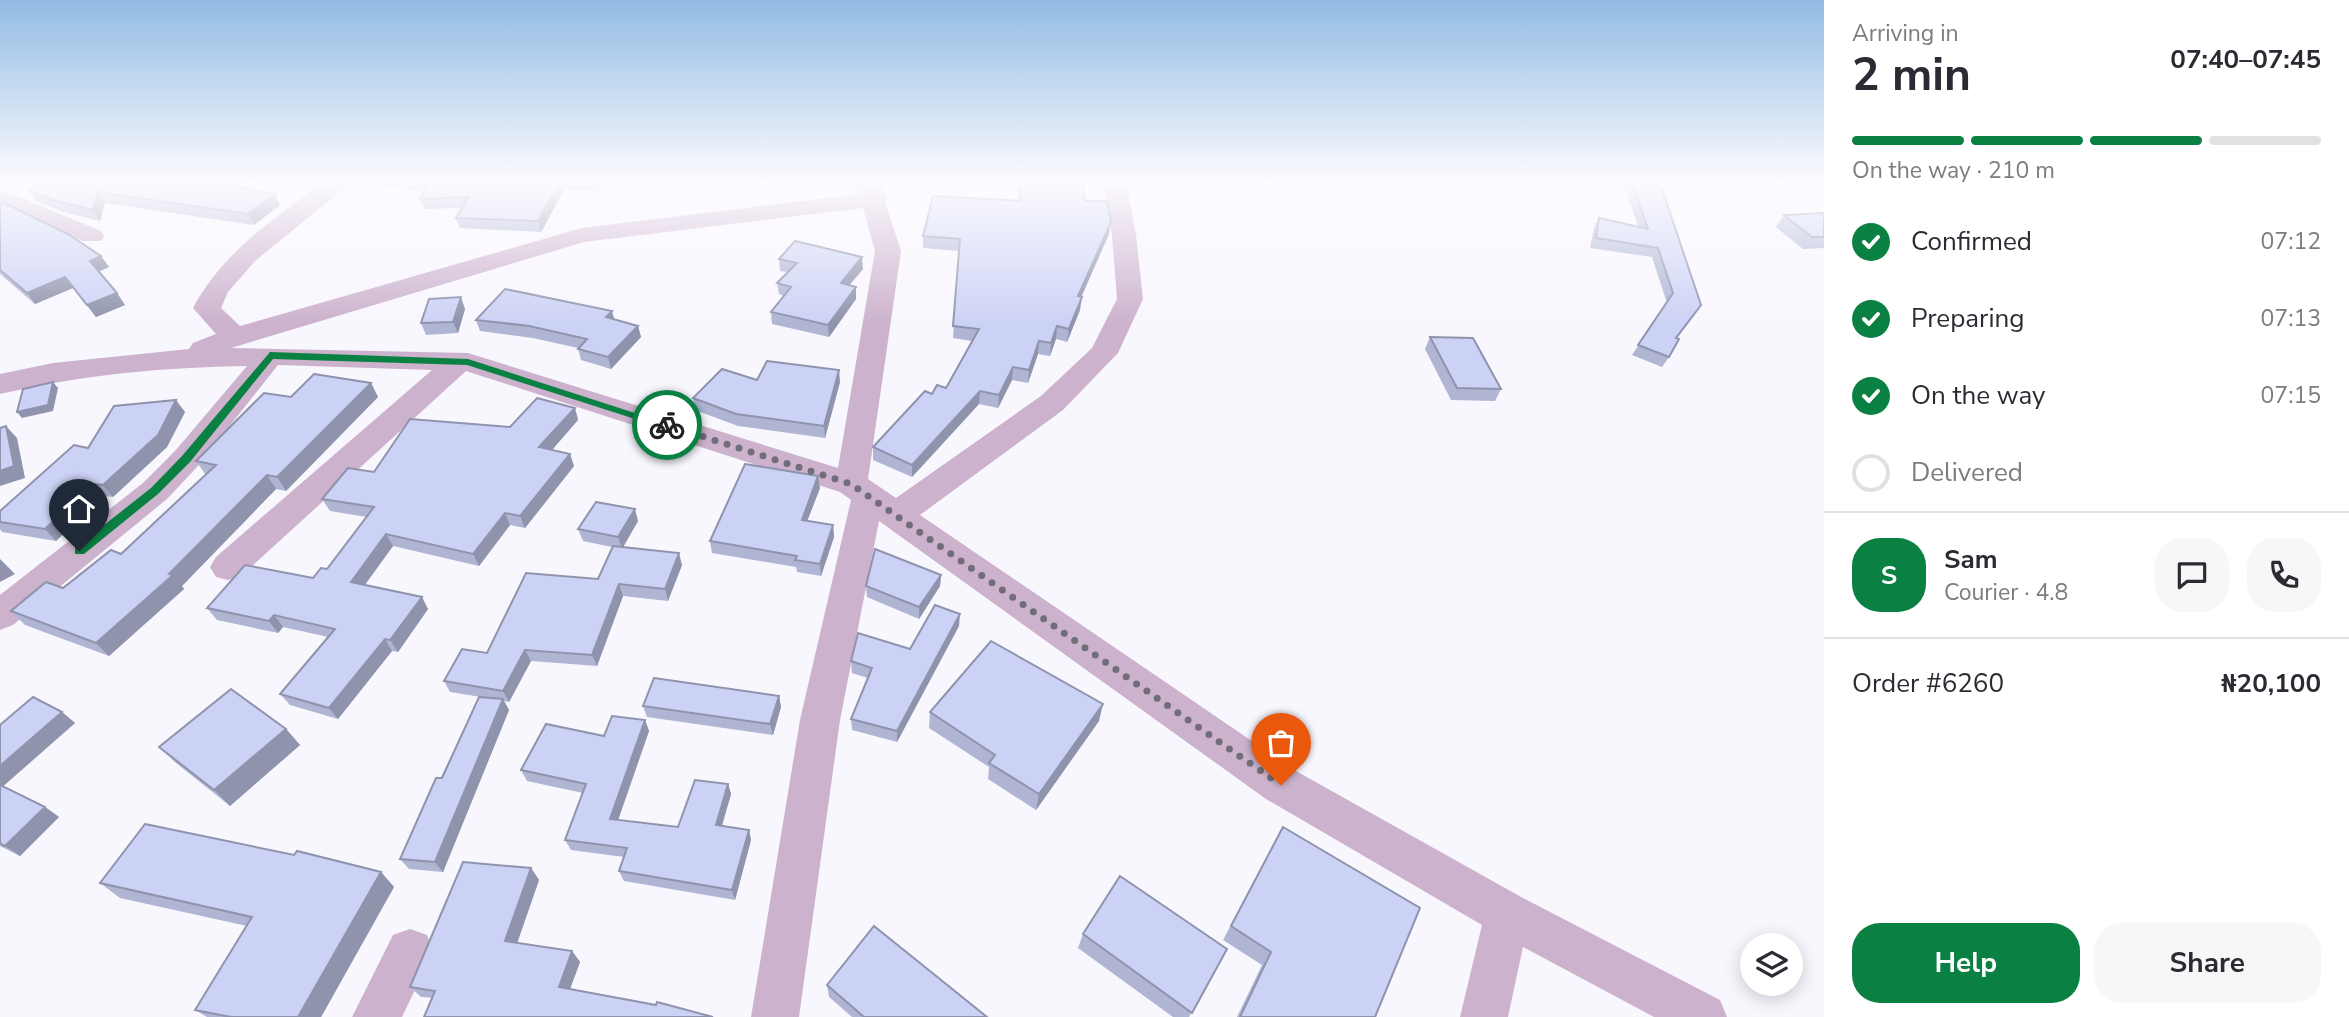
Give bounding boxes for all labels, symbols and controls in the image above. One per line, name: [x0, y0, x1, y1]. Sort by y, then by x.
text: Arriving in: [1852, 18, 1959, 49]
text: 07:40–07:45: [2170, 42, 2321, 77]
text: 2 min: [1852, 43, 1971, 106]
text: On the way · 210 m: [1852, 155, 2055, 186]
icon: check: [1852, 223, 1890, 261]
text: Confirmed: [1911, 224, 2032, 259]
text: 07:12: [2261, 226, 2321, 257]
icon: check: [1852, 300, 1890, 338]
text: Preparing: [1911, 301, 2024, 336]
text: 07:13: [2261, 303, 2321, 334]
icon: check: [1852, 377, 1890, 415]
text: On the way: [1911, 378, 2045, 413]
text: 07:15: [2261, 380, 2321, 411]
courier: [632, 390, 702, 460]
icon: bike: [648, 406, 686, 444]
text: Delivered: [1911, 455, 2023, 490]
pin: [49, 479, 109, 551]
icon: home: [60, 490, 98, 528]
button: chat: [2155, 538, 2229, 612]
button: phone: [2247, 538, 2321, 612]
text: Sam: [1944, 542, 1997, 577]
text: S: [1881, 558, 1897, 593]
text: Courier · 4.8: [1944, 577, 2068, 608]
text: Order #6260: [1852, 666, 2004, 701]
text: ₦20,100: [2221, 666, 2321, 701]
pin: [1251, 713, 1311, 785]
icon: bag: [1262, 724, 1300, 762]
button: Help: [1852, 923, 2080, 1003]
button: Share: [2094, 923, 2321, 1003]
map controls: [1740, 933, 1803, 996]
button: layers: [1740, 933, 1803, 996]

